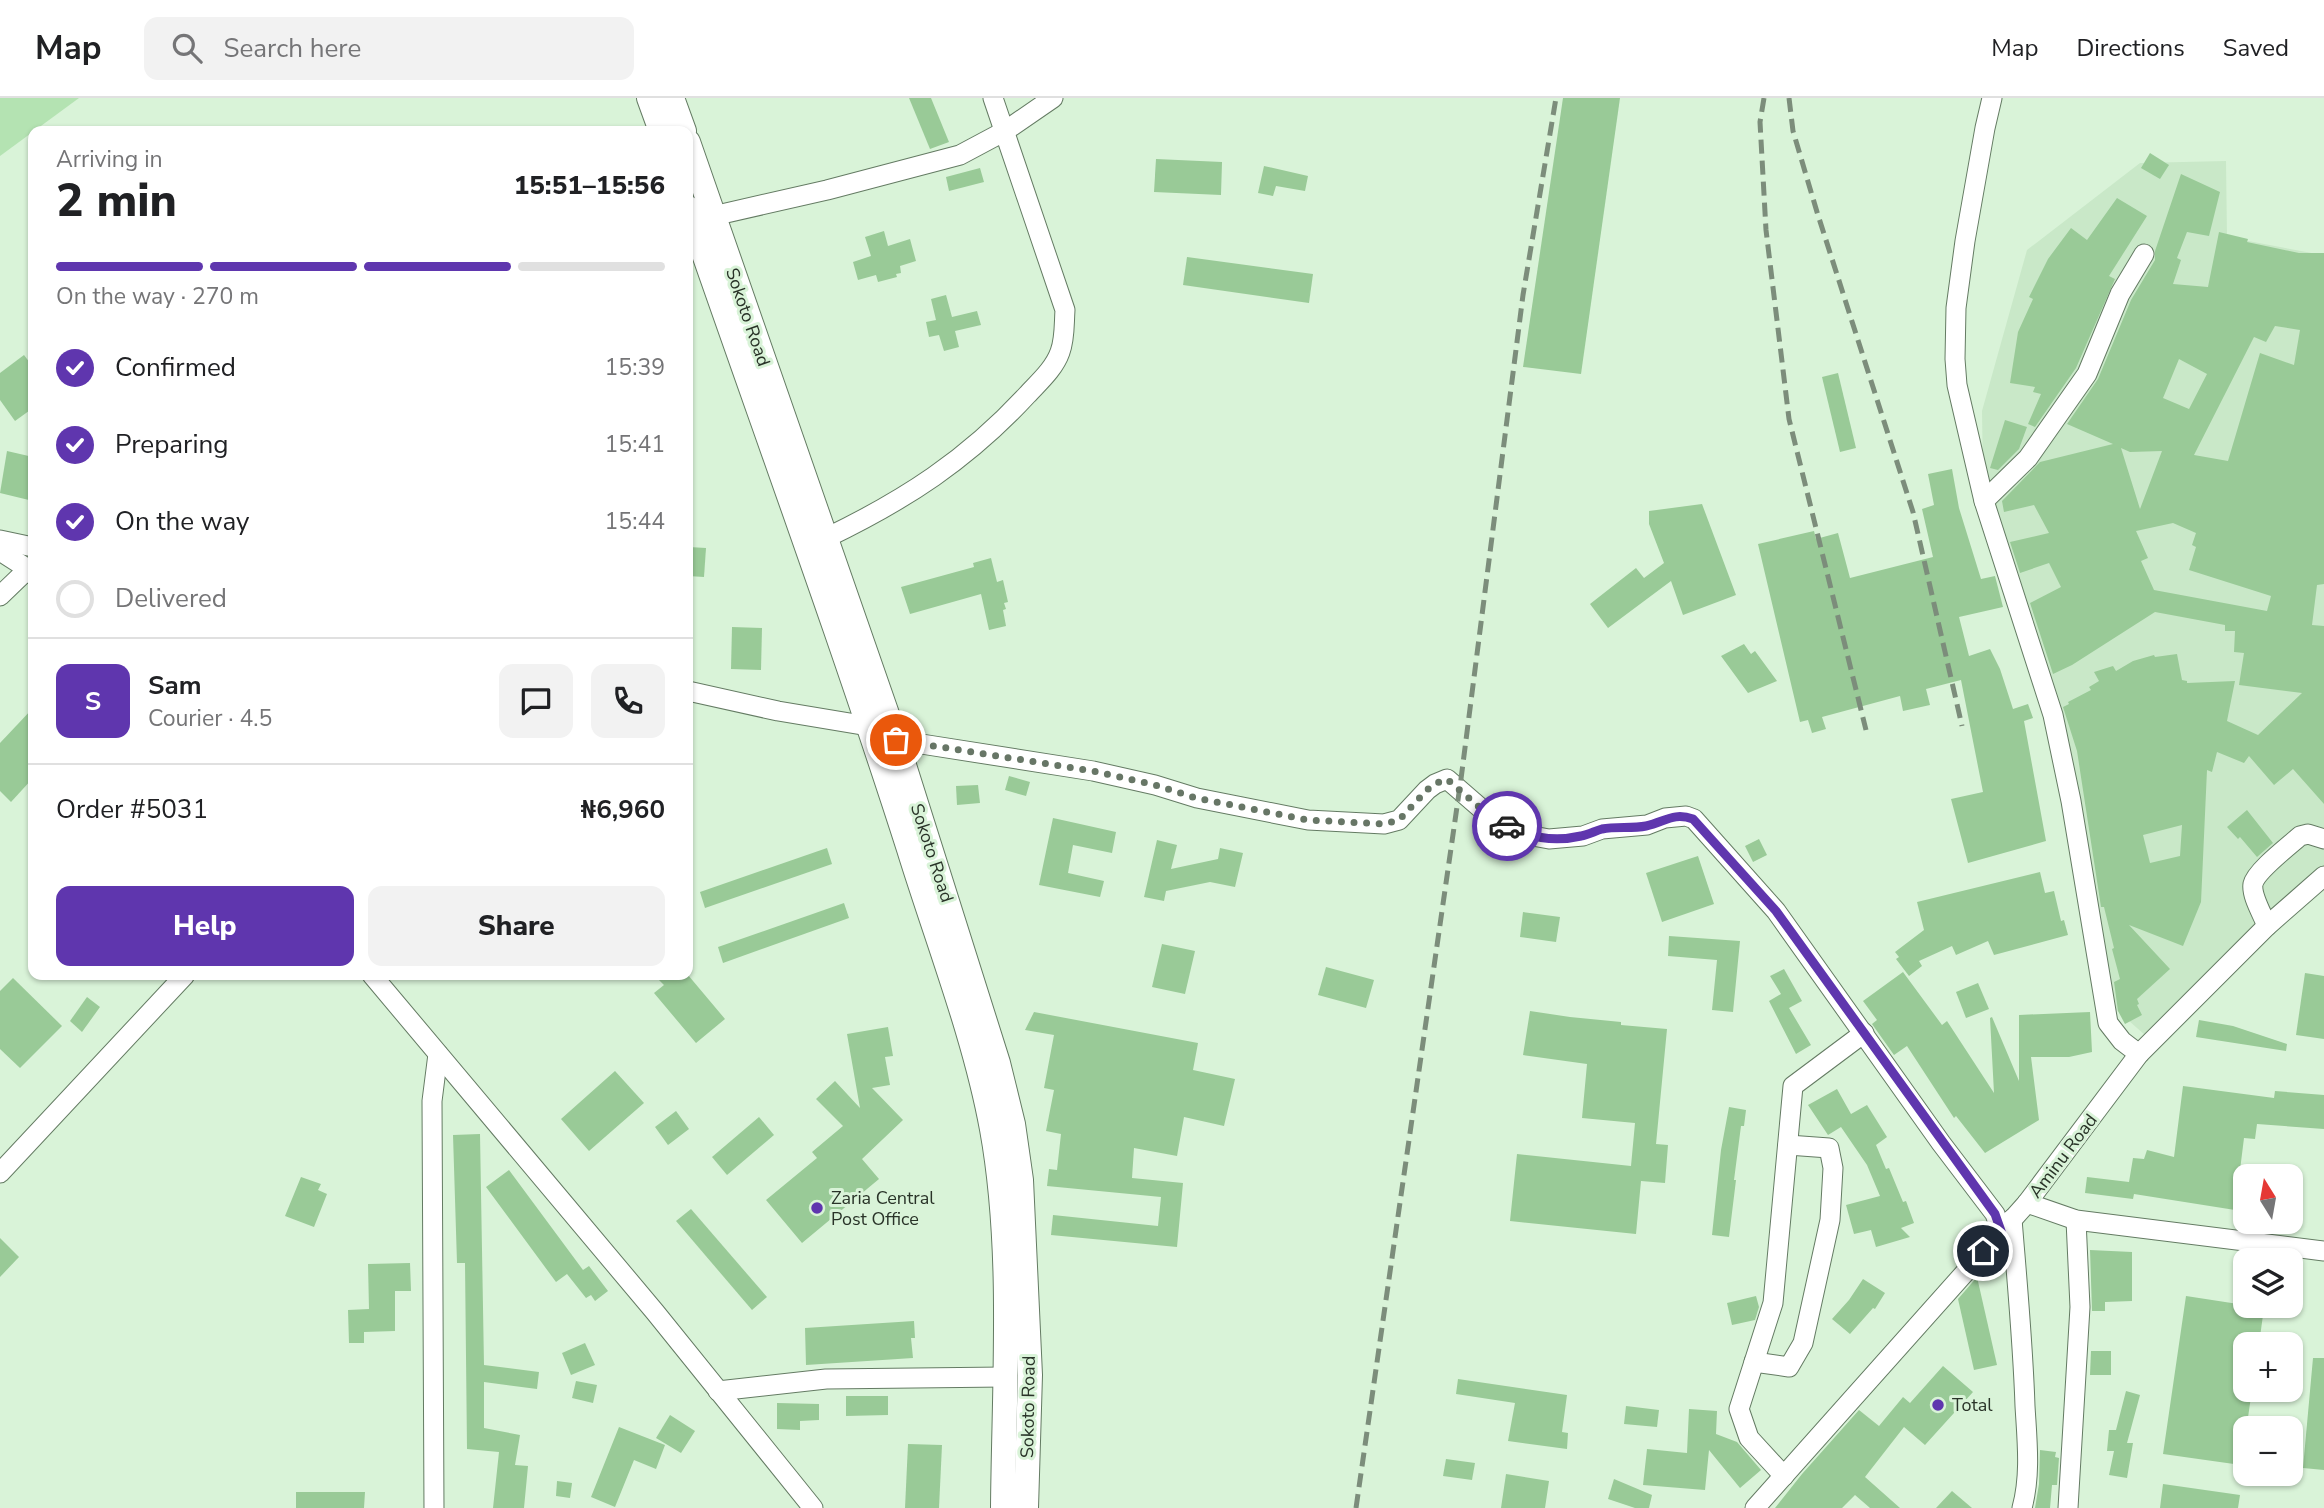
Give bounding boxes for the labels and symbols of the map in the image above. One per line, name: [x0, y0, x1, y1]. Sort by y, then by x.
street label: Sokoto Road: [720, 265, 776, 369]
pin: [866, 710, 926, 770]
courier: [1472, 791, 1542, 861]
street label: Sokoto Road: [905, 801, 959, 905]
street label: Aminu Road: [2023, 1109, 2103, 1203]
north arrow: [2233, 1164, 2303, 1234]
place label: Zaria Central Post Office: [831, 1186, 935, 1231]
marker: Zaria Central Post Office: [809, 1200, 825, 1216]
pin: [1953, 1221, 2013, 1281]
street label: Sokoto Road: [1015, 1356, 1041, 1458]
place label: Total: [1952, 1393, 1993, 1417]
marker: Total: [1930, 1397, 1946, 1413]

